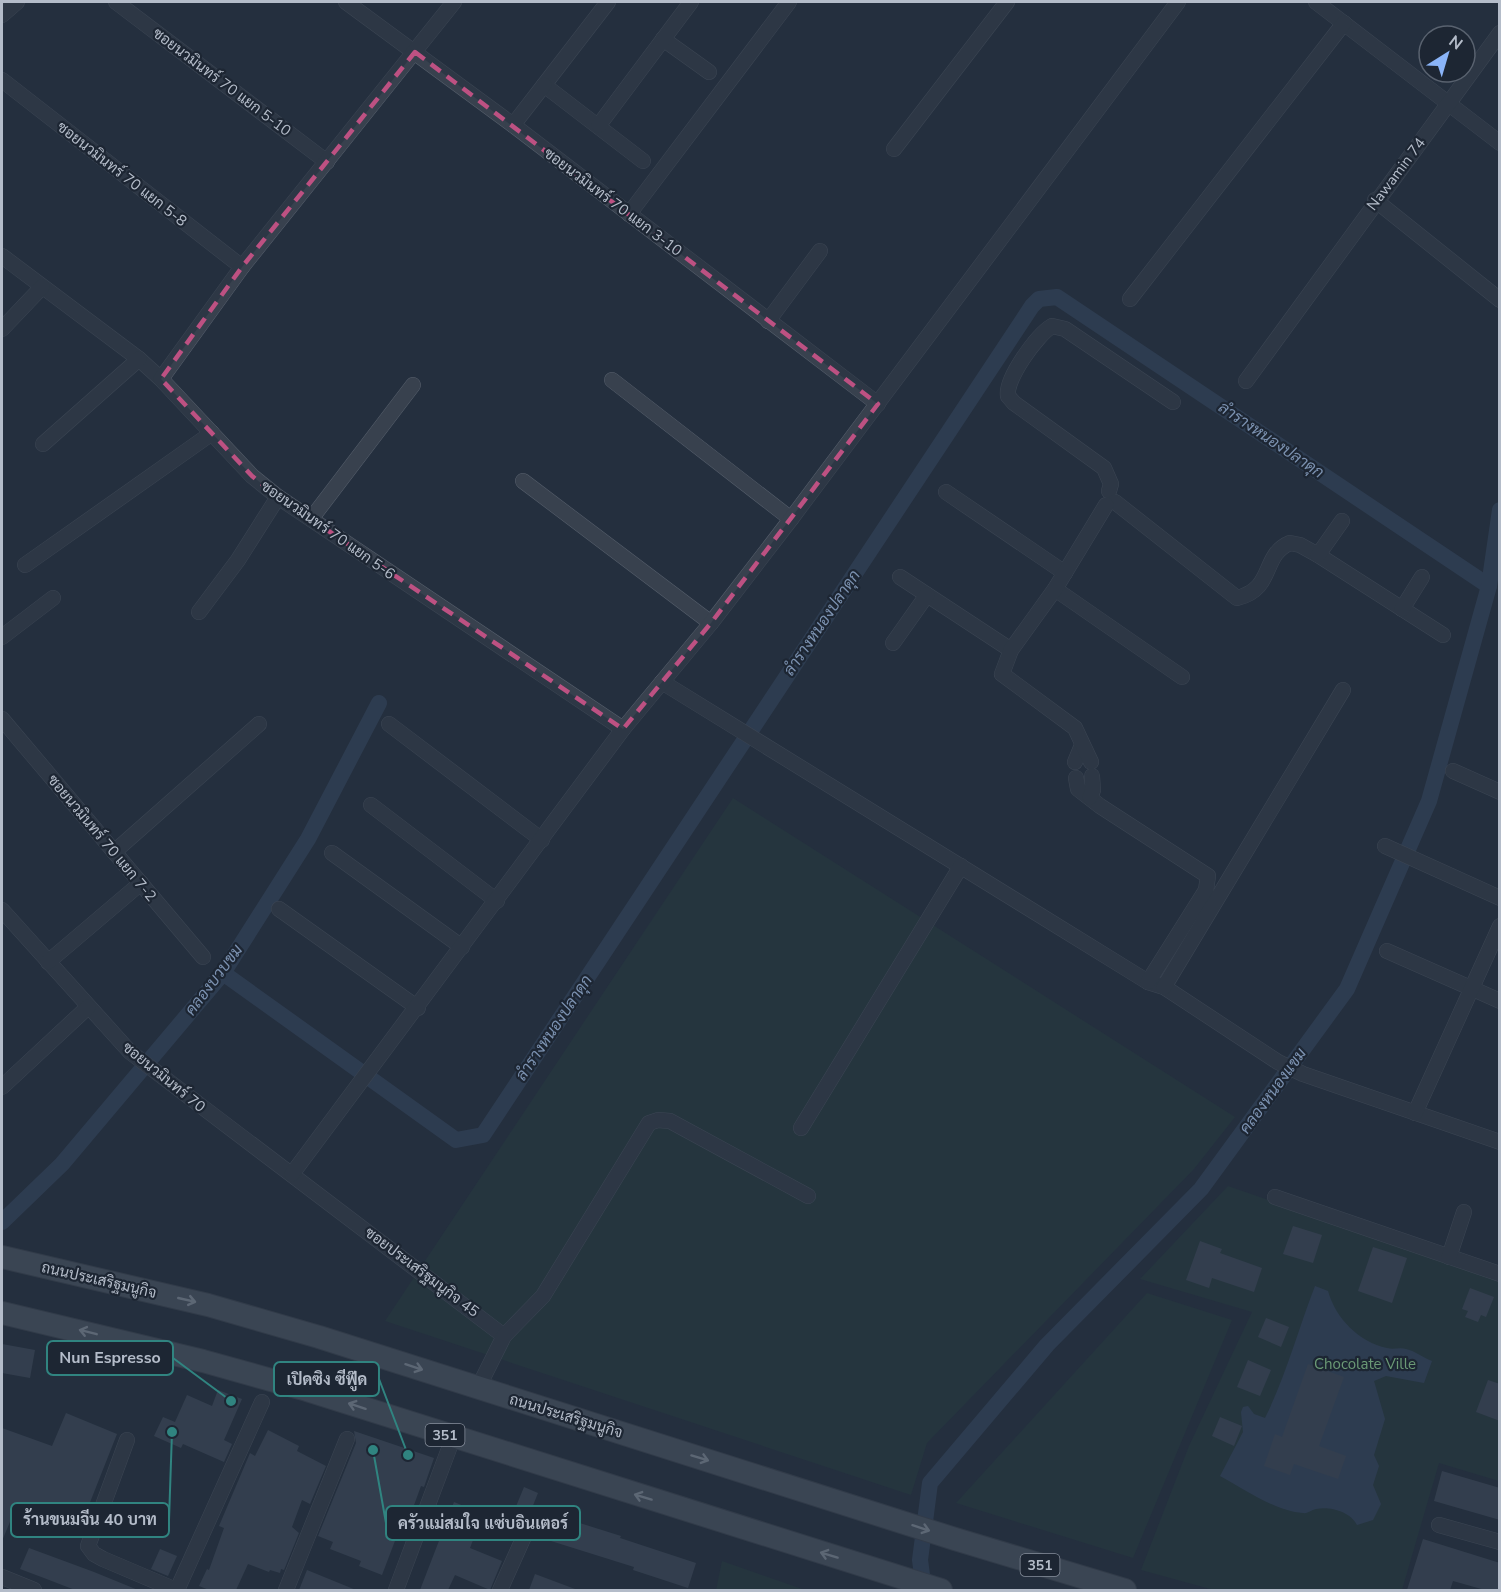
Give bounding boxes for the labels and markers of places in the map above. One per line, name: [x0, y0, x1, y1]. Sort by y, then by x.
callout: Nun Espresso: [47, 1341, 173, 1375]
callout: เปิดซิง ซีฟู๊ด: [274, 1362, 379, 1396]
callout: ร้านขนมจีน 40 บาท: [11, 1503, 169, 1537]
callout: ครัวแม่สมใจ แซ่บอินเตอร์: [386, 1506, 580, 1540]

